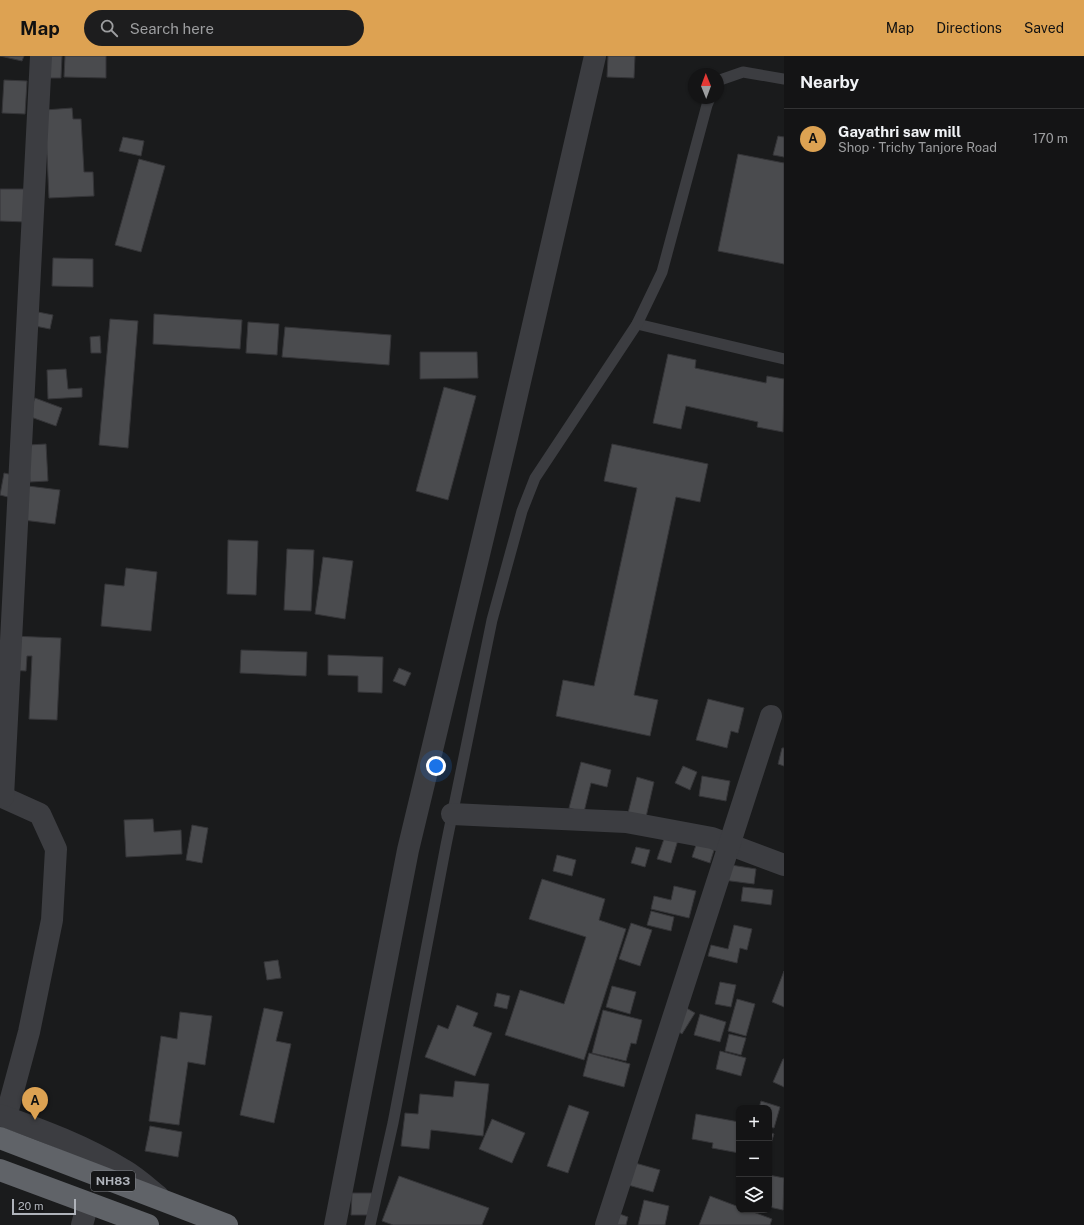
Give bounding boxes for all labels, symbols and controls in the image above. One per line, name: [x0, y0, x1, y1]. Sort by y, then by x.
search box: [84, 10, 364, 46]
text: Map: [20, 17, 60, 39]
icon: search: [98, 17, 120, 39]
text: Search here: [130, 20, 214, 37]
text: Map: [886, 20, 914, 36]
text: Directions: [936, 20, 1002, 36]
text: Saved: [1024, 20, 1064, 36]
north arrow: [688, 68, 724, 104]
text: Nearby: [800, 72, 859, 92]
text: Gayathri saw mill: [838, 123, 961, 140]
text: A: [808, 131, 818, 146]
text: 170 m: [1033, 131, 1068, 146]
text: Shop · Trichy Tanjore Road: [838, 140, 997, 155]
your location: [426, 756, 446, 776]
pin: A: [22, 1087, 48, 1120]
map controls: [736, 1105, 772, 1213]
button: +: [736, 1105, 772, 1141]
button: −: [736, 1141, 772, 1177]
road number: NH83: [91, 1171, 135, 1191]
button: layers: [736, 1177, 772, 1213]
scale bar: [12, 1197, 76, 1216]
text: 20 m: [18, 1200, 43, 1212]

